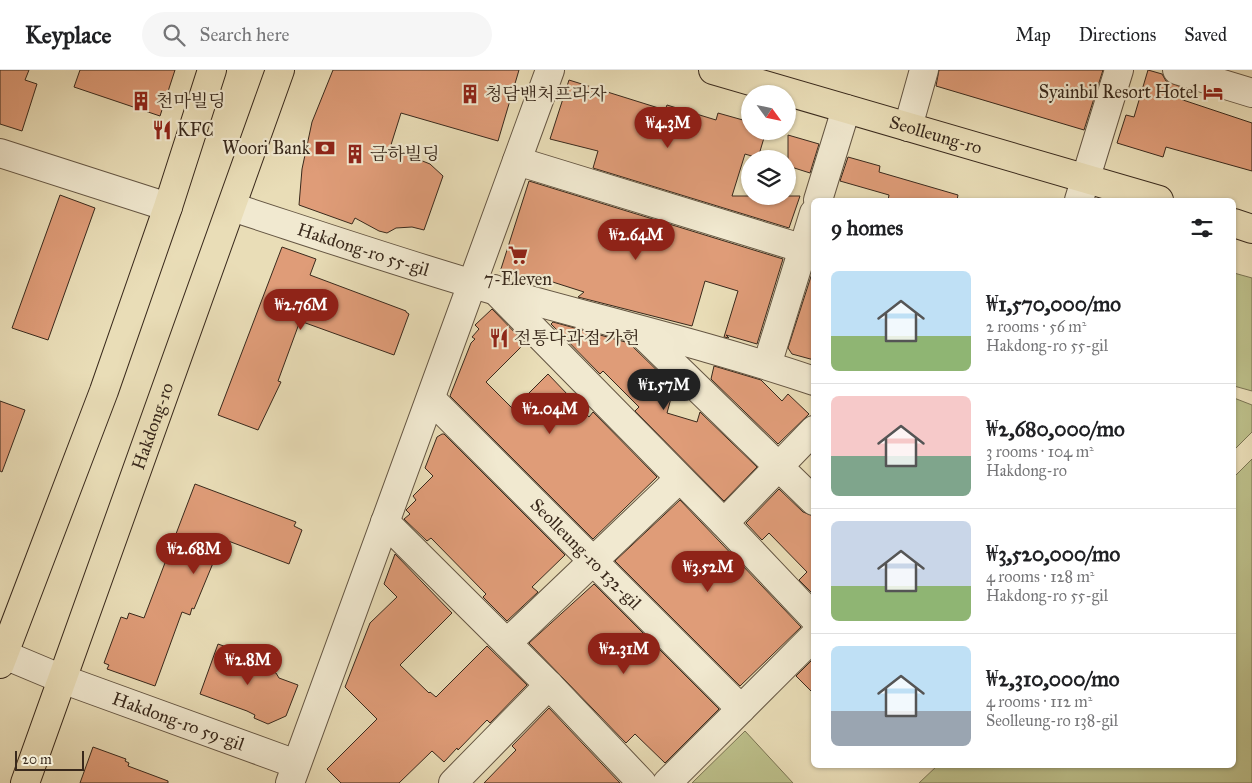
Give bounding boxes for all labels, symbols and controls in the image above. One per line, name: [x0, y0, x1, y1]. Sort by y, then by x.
search box: [142, 12, 492, 57]
text: Keyplace: [25, 20, 112, 50]
icon: search: [160, 21, 188, 49]
text: Search here: [200, 23, 289, 46]
text: Map: [1015, 24, 1051, 46]
text: Directions: [1079, 24, 1156, 46]
text: Saved: [1184, 24, 1227, 46]
place label: Syainbil Resort Hotel: [1039, 81, 1198, 103]
hotel icon: Syainbil Resort Hotel: [1202, 81, 1224, 103]
building icon: 청담밴처프라자: [459, 83, 481, 105]
place label: 청담밴처프라자: [485, 83, 607, 105]
north arrow: [741, 85, 796, 140]
map controls: [741, 85, 796, 205]
building icon: 천마빌딩: [130, 90, 152, 112]
place label: 천마빌딩: [156, 90, 226, 112]
pin: ₩4.3M: [633, 106, 703, 149]
street label: Seolleung-ro: [887, 111, 985, 159]
text: ₩4.3M: [646, 113, 690, 132]
restaurant icon: KFC: [151, 119, 173, 141]
place label: KFC: [177, 119, 214, 141]
place label: Woori Bank: [222, 137, 311, 159]
bank icon: Woori Bank: [314, 137, 336, 159]
building icon: 금하빌딩: [344, 143, 366, 165]
place label: 금하빌딩: [370, 143, 440, 165]
button: layers: [741, 150, 796, 205]
icon: filters: [1188, 214, 1216, 242]
text: 9 homes: [831, 215, 903, 241]
street label: Hakdong-ro 55-gil: [294, 218, 432, 281]
pin: ₩2.64M: [595, 218, 677, 261]
text: ₩2.64M: [609, 225, 663, 244]
supermarket icon: 7-Eleven: [507, 244, 529, 266]
place label: 7-Eleven: [484, 268, 552, 290]
pin: ₩2.76M: [260, 288, 342, 331]
icon: home: [871, 291, 931, 351]
text: ₩1,570,000/mo: [986, 291, 1121, 317]
text: ₩2.76M: [274, 295, 328, 314]
text: 2 rooms · 56 m²: [986, 317, 1086, 336]
restaurant icon: 전통다과점 가헌: [488, 327, 510, 349]
place label: 전통다과점 가헌: [514, 327, 640, 349]
text: Hakdong-ro 55-gil: [986, 336, 1108, 355]
pin: ₩1.57M: [623, 368, 705, 411]
text: ₩1.57M: [638, 375, 690, 394]
street label: Hakdong-ro: [127, 380, 178, 473]
pin: ₩2.04M: [509, 392, 591, 435]
text: ₩2.04M: [522, 399, 578, 418]
icon: home: [871, 416, 931, 476]
text: ₩2,680,000/mo: [986, 416, 1125, 442]
text: 3 rooms · 104 m²: [986, 442, 1094, 461]
text: Hakdong-ro: [986, 461, 1067, 480]
street label: Seolleung-ro 132-gil: [526, 494, 646, 614]
pin: ₩2.68M: [153, 532, 235, 575]
text: ₩2.68M: [167, 539, 221, 558]
icon: home: [871, 541, 931, 601]
text: ₩3,520,000/mo: [986, 541, 1120, 567]
pin: ₩3.52M: [667, 550, 749, 593]
text: ₩3.52M: [683, 557, 733, 576]
text: 4 rooms · 128 m²: [986, 567, 1095, 586]
text: Hakdong-ro 55-gil: [986, 586, 1108, 605]
pin: ₩2.31M: [583, 632, 665, 675]
text: ₩2.31M: [599, 639, 649, 658]
pin: ₩2.8M: [213, 644, 283, 686]
text: ₩2.8M: [225, 650, 271, 669]
icon: home: [871, 666, 931, 726]
text: ₩2,310,000/mo: [986, 666, 1119, 692]
street label: Hakdong-ro 59-gil: [109, 687, 247, 755]
text: 4 rooms · 112 m²: [986, 692, 1092, 711]
text: Seolleung-ro 138-gil: [986, 711, 1118, 730]
scale bar: [15, 748, 84, 771]
text: 20 m: [22, 751, 52, 768]

